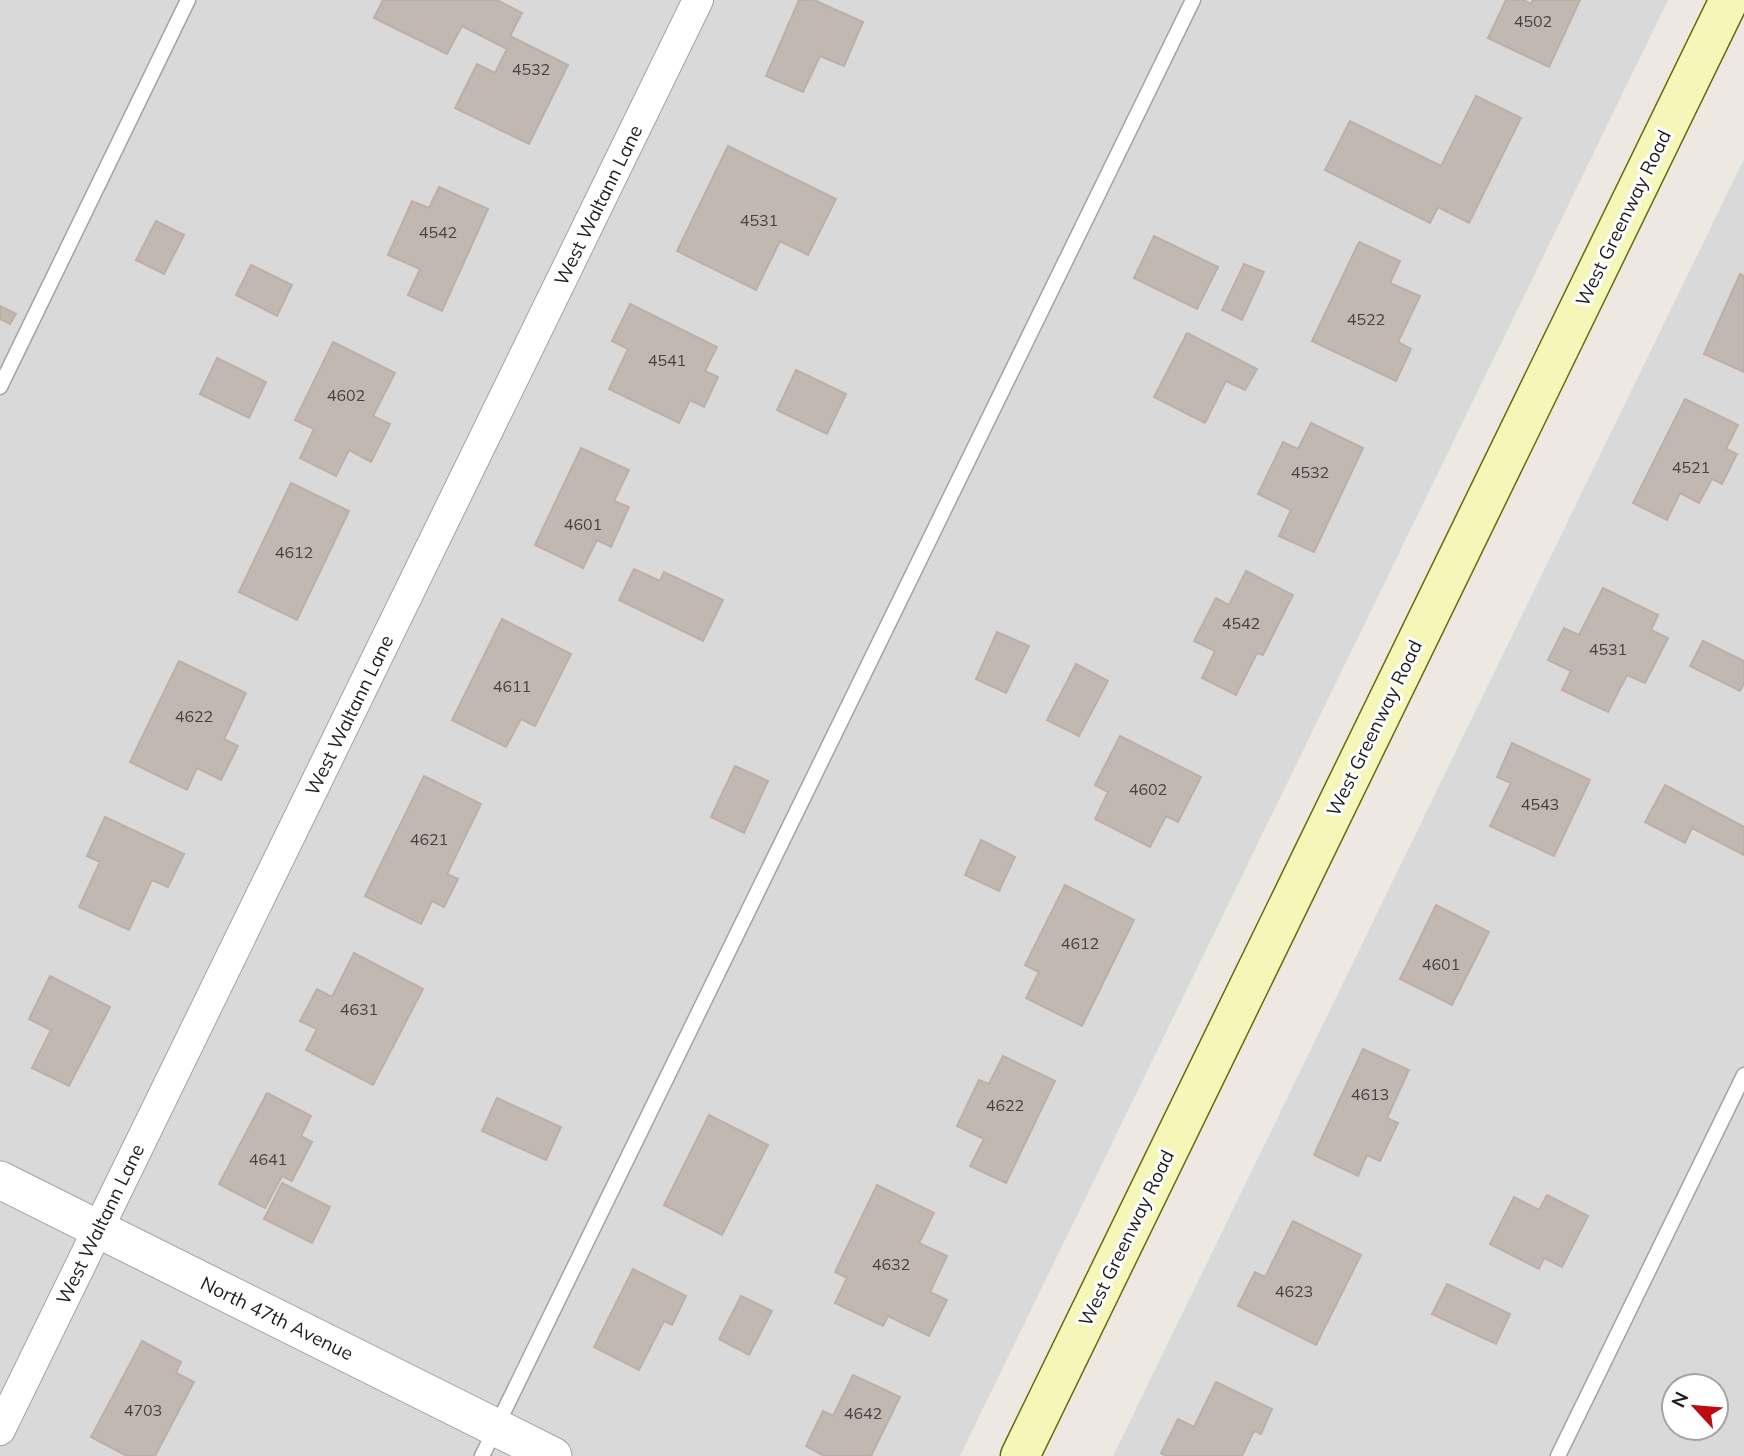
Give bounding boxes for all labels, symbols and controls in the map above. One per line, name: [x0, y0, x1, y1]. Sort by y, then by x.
house number: 4502: [1514, 11, 1552, 31]
house number: 4532: [512, 59, 550, 79]
street label: West Waltann Lane: [549, 121, 647, 289]
street label: West Greenway Road: [1570, 126, 1676, 310]
house number: 4531: [740, 210, 778, 230]
house number: 4542: [419, 222, 457, 242]
house number: 4522: [1347, 309, 1385, 329]
house number: 4541: [648, 350, 686, 370]
house number: 4602: [327, 385, 365, 405]
house number: 4521: [1672, 457, 1710, 477]
house number: 4532: [1291, 462, 1329, 482]
house number: 4601: [564, 514, 602, 534]
house number: 4612: [275, 542, 313, 562]
house number: 4542: [1222, 613, 1260, 633]
street label: West Waltann Lane: [300, 631, 398, 799]
street label: West Greenway Road: [1321, 636, 1427, 820]
house number: 4531: [1589, 639, 1627, 659]
house number: 4611: [493, 676, 531, 696]
house number: 4622: [175, 706, 213, 726]
house number: 4602: [1129, 779, 1167, 799]
house number: 4543: [1521, 794, 1559, 814]
house number: 4621: [410, 829, 448, 849]
house number: 4612: [1061, 933, 1099, 953]
house number: 4601: [1422, 954, 1460, 974]
house number: 4631: [340, 999, 378, 1019]
house number: 4613: [1351, 1084, 1389, 1104]
house number: 4622: [986, 1095, 1024, 1115]
street label: West Waltann Lane: [51, 1140, 149, 1308]
street label: West Greenway Road: [1073, 1146, 1179, 1330]
house number: 4641: [249, 1149, 287, 1169]
house number: 4632: [872, 1254, 910, 1274]
street label: North 47th Avenue: [197, 1271, 357, 1365]
house number: 4623: [1275, 1281, 1313, 1301]
north arrow: [1660, 1372, 1730, 1442]
text: N: [1666, 1388, 1694, 1411]
house number: 4703: [124, 1400, 162, 1420]
house number: 4642: [844, 1403, 882, 1423]

